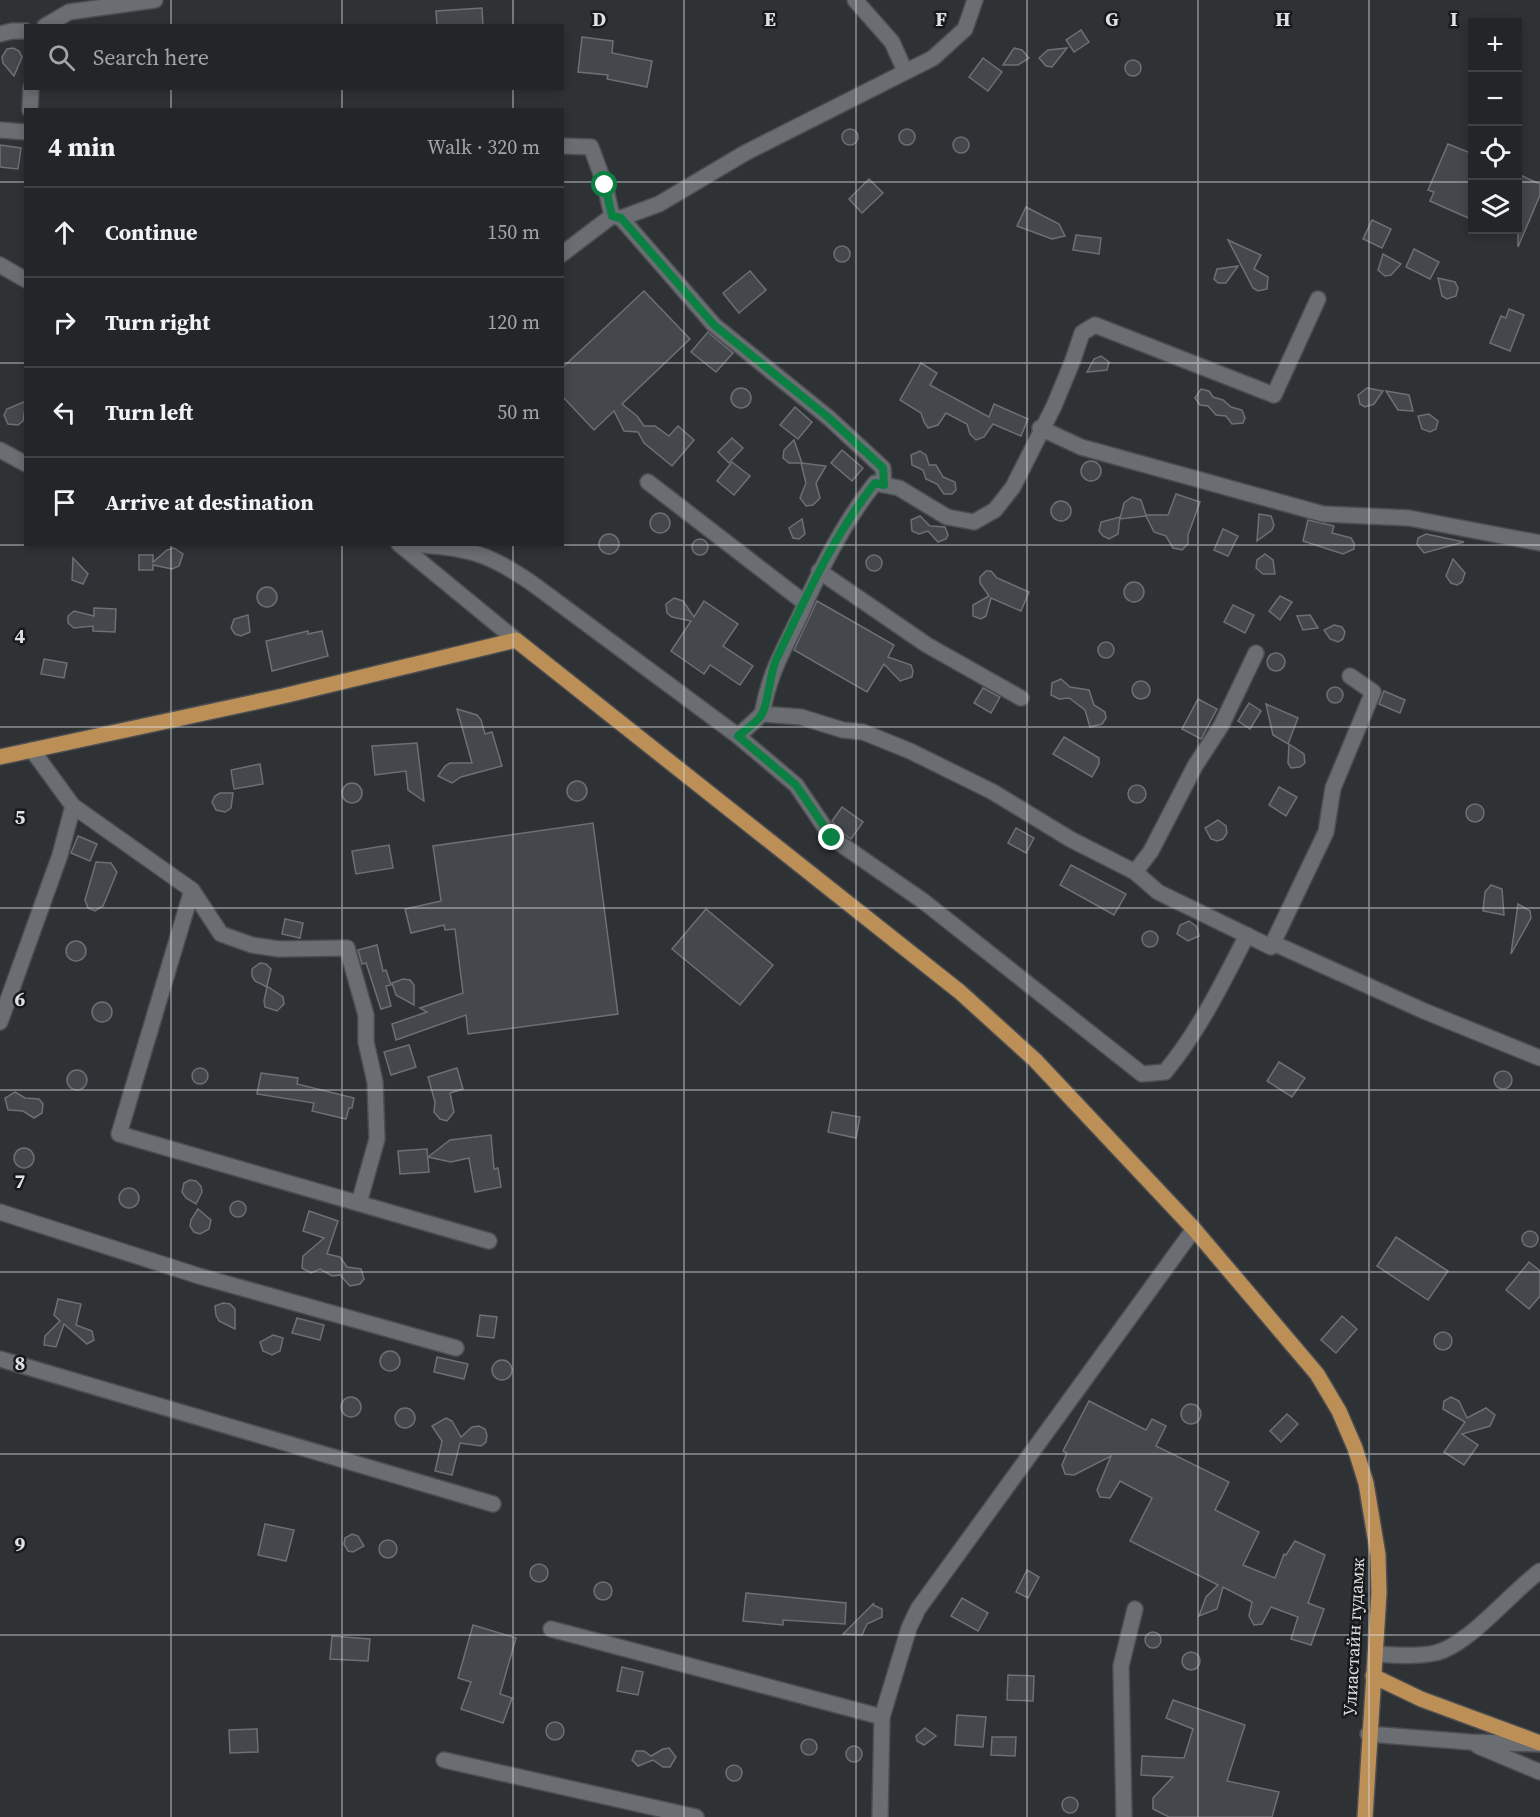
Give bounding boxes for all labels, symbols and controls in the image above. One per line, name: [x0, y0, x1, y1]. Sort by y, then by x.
text: D: [592, 5, 606, 33]
text: E: [764, 5, 776, 33]
text: F: [935, 5, 947, 33]
text: G: [1105, 5, 1119, 33]
text: H: [1275, 5, 1291, 33]
text: I: [1450, 5, 1458, 33]
map controls: [1468, 18, 1522, 234]
button: +: [1468, 18, 1522, 72]
search box: [24, 24, 564, 90]
icon: search: [45, 41, 78, 74]
text: Search here: [93, 42, 209, 72]
button: −: [1468, 72, 1522, 126]
button: locate: [1468, 126, 1522, 180]
text: 4 min: [48, 129, 115, 165]
text: Walk · 320 m: [427, 133, 540, 161]
route start: [591, 171, 617, 197]
button: layers: [1468, 180, 1522, 234]
icon: ahead: [48, 216, 81, 249]
text: Continue: [105, 217, 198, 247]
text: 150 m: [487, 218, 540, 246]
icon: right: [48, 306, 81, 339]
text: Turn right: [105, 307, 210, 337]
text: 120 m: [487, 308, 540, 336]
icon: left: [48, 396, 81, 429]
text: Turn left: [105, 397, 193, 427]
text: 50 m: [497, 398, 540, 426]
icon: arrive: [48, 486, 81, 519]
text: Arrive at destination: [105, 487, 314, 517]
text: 4: [15, 622, 26, 650]
text: 5: [15, 803, 26, 831]
route end: [818, 824, 844, 850]
text: 6: [15, 985, 26, 1013]
text: 7: [15, 1167, 26, 1195]
text: 8: [15, 1349, 25, 1377]
text: 9: [15, 1530, 26, 1558]
street label: Улиастайн гудамж: [1337, 1557, 1370, 1717]

